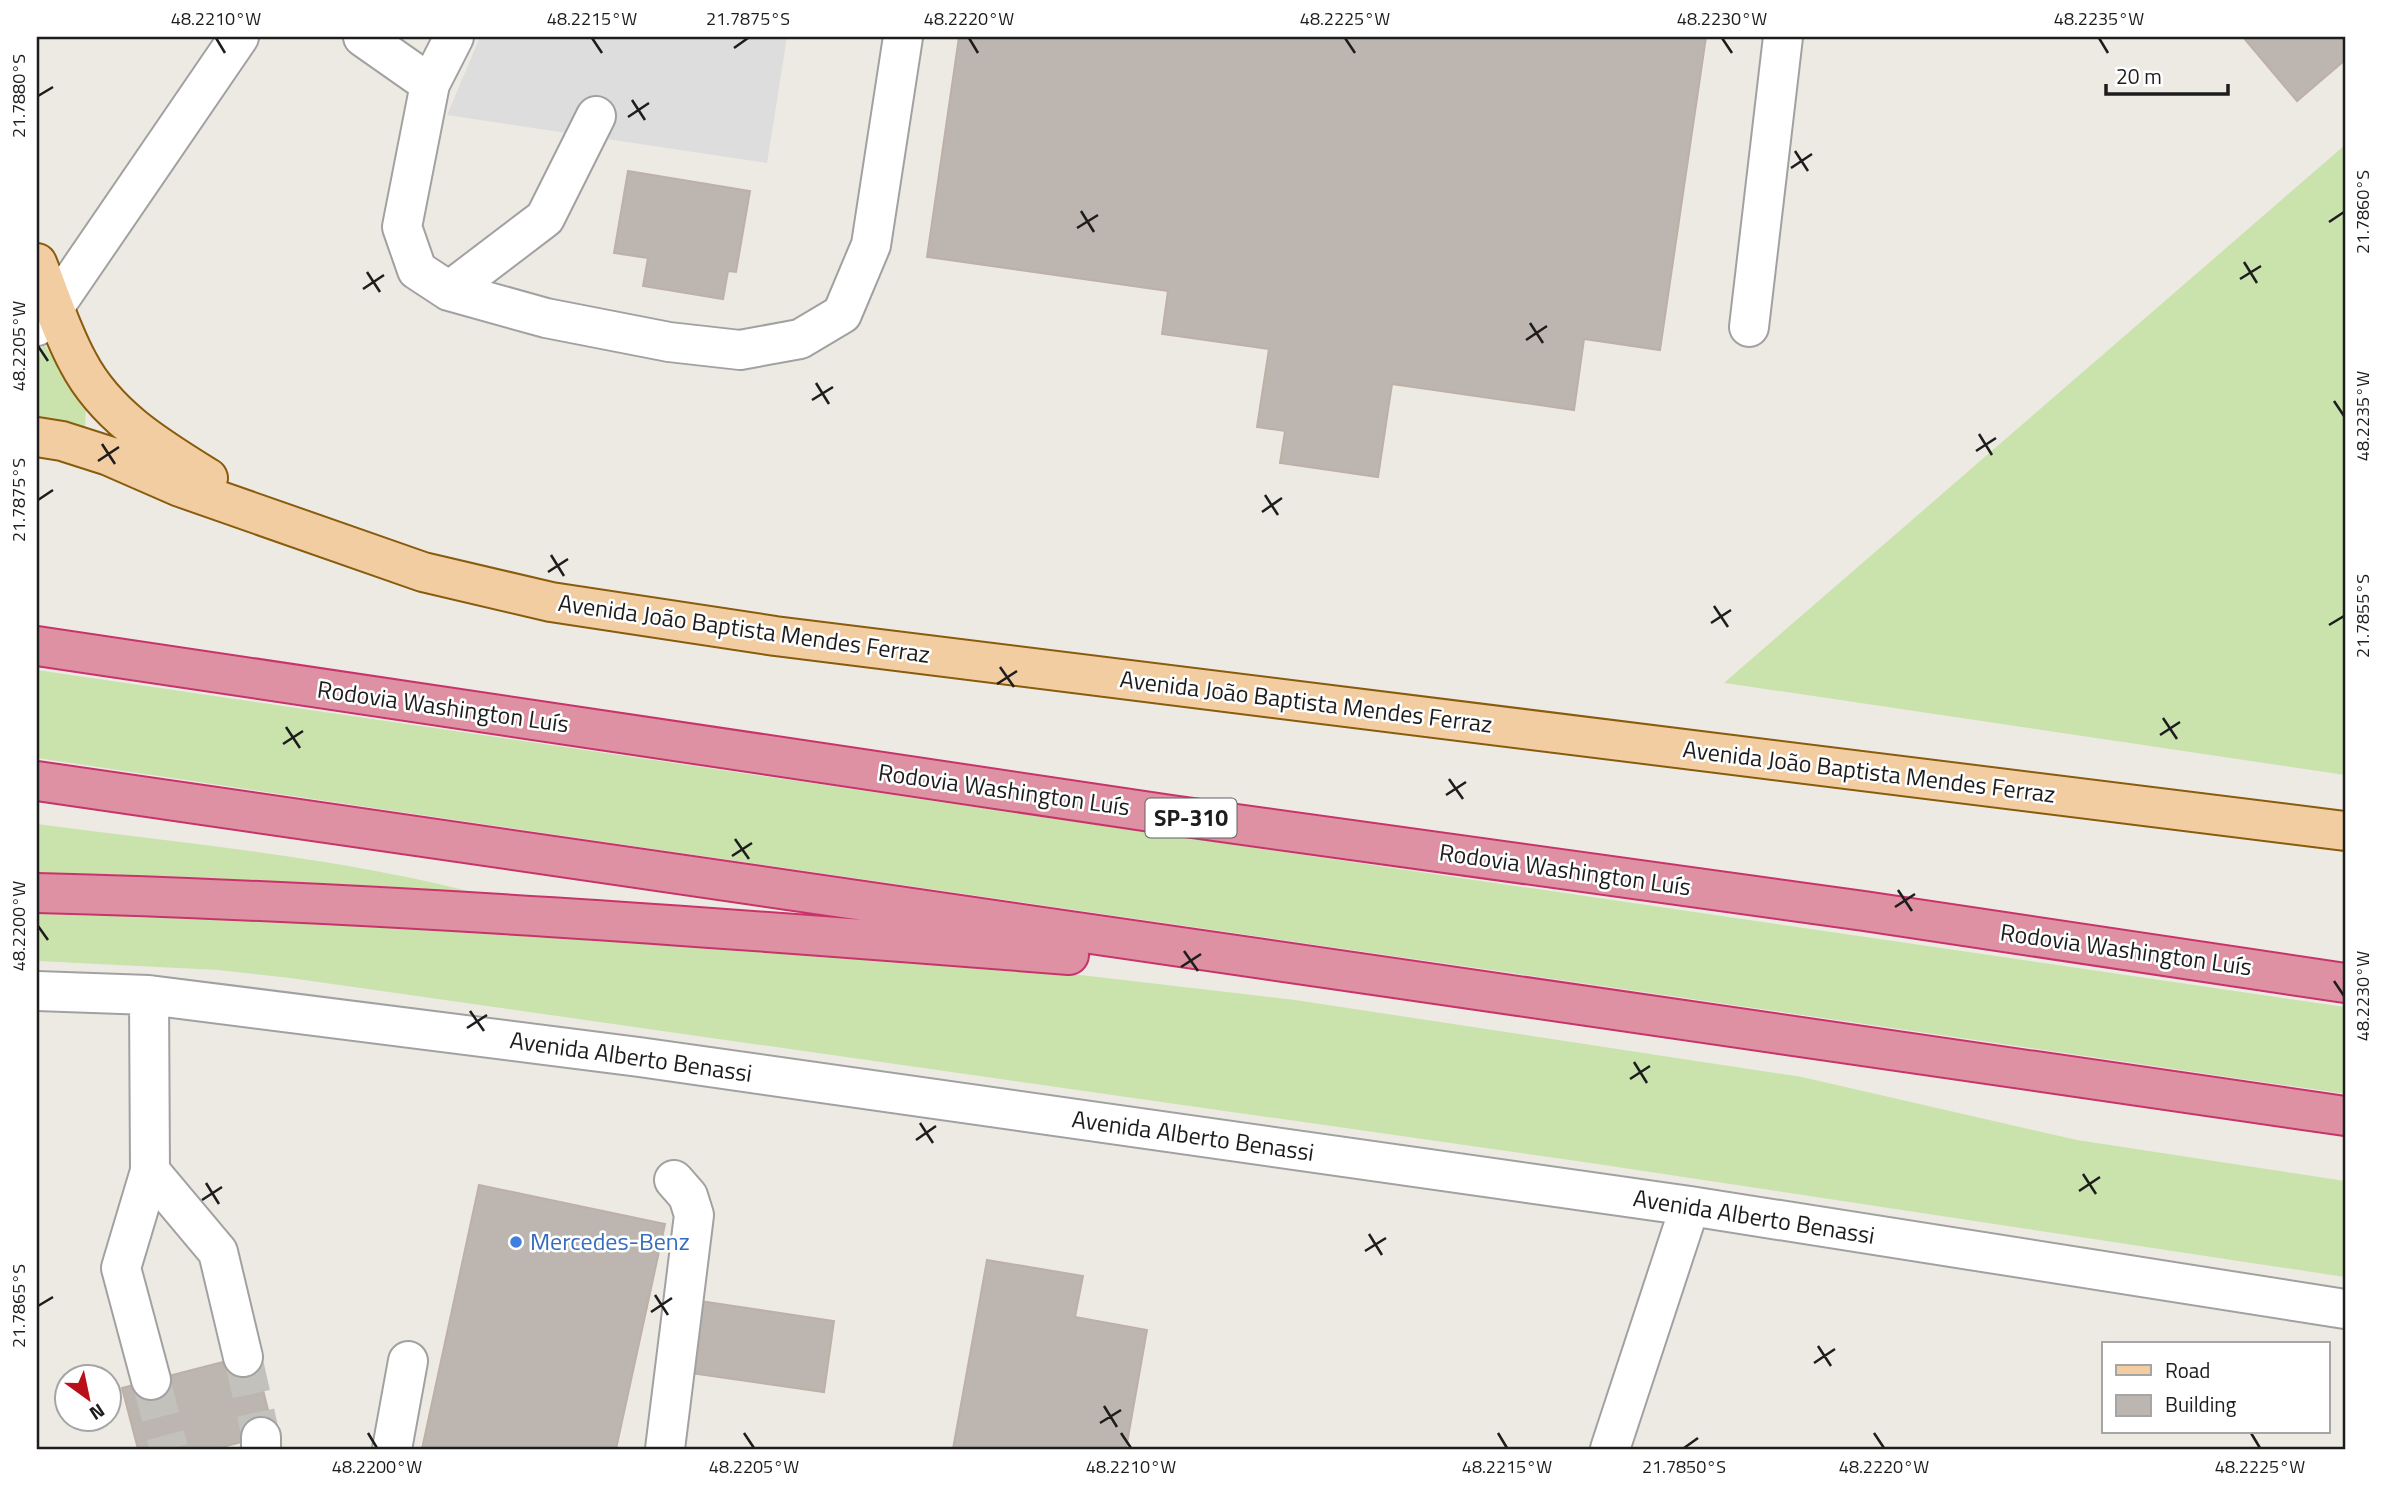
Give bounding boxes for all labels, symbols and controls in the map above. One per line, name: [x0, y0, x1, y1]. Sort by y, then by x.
text: 48.2210°W: [171, 5, 261, 32]
text: 48.2215°W: [547, 5, 637, 32]
text: 21.7875°S: [706, 5, 790, 32]
text: 48.2220°W: [924, 5, 1014, 32]
text: 48.2225°W: [1300, 5, 1390, 32]
text: 48.2230°W: [1677, 5, 1767, 32]
text: 48.2235°W: [2054, 5, 2144, 32]
scale bar: [2106, 52, 2228, 96]
text: 21.7880°S: [5, 54, 32, 138]
text: 20 m: [2116, 60, 2162, 92]
text: 21.7860°S: [2349, 170, 2376, 254]
text: 48.2205°W: [5, 301, 32, 391]
text: 48.2235°W: [2349, 371, 2376, 461]
text: 21.7875°S: [5, 458, 32, 542]
text: 21.7855°S: [2349, 574, 2376, 658]
street label: Avenida João Baptista Mendes Ferraz: [556, 584, 932, 672]
street label: Avenida João Baptista Mendes Ferraz: [1118, 660, 1494, 742]
street label: Rodovia Washington Luís: [315, 671, 571, 741]
street label: Avenida João Baptista Mendes Ferraz: [1681, 730, 2057, 812]
street label: Rodovia Washington Luís: [876, 754, 1132, 824]
road number: SP-310: [1146, 798, 1236, 838]
street label: Rodovia Washington Luís: [1437, 834, 1693, 904]
text: 48.2200°W: [5, 881, 32, 971]
street label: Rodovia Washington Luís: [1998, 914, 2254, 984]
text: 48.2230°W: [2349, 951, 2376, 1041]
street label: Avenida Alberto Benassi: [508, 1021, 755, 1091]
street label: Avenida Alberto Benassi: [1070, 1100, 1317, 1170]
street label: Avenida Alberto Benassi: [1631, 1179, 1878, 1253]
place label: Mercedes-Benz: [530, 1223, 690, 1259]
marker: Mercedes-Benz: [508, 1234, 524, 1250]
text: 21.7865°S: [5, 1264, 32, 1348]
legend: [2102, 1342, 2330, 1434]
text: Road: [2165, 1354, 2210, 1386]
north arrow: [52, 1364, 122, 1434]
text: Building: [2165, 1388, 2237, 1420]
text: N: [84, 1397, 111, 1428]
text: 48.2200°W: [332, 1453, 422, 1480]
text: 48.2205°W: [709, 1453, 799, 1480]
text: 48.2210°W: [1086, 1453, 1176, 1480]
text: 48.2215°W: [1462, 1453, 1552, 1480]
text: 21.7850°S: [1642, 1453, 1726, 1480]
text: 48.2220°W: [1839, 1453, 1929, 1480]
text: 48.2225°W: [2215, 1453, 2305, 1480]

